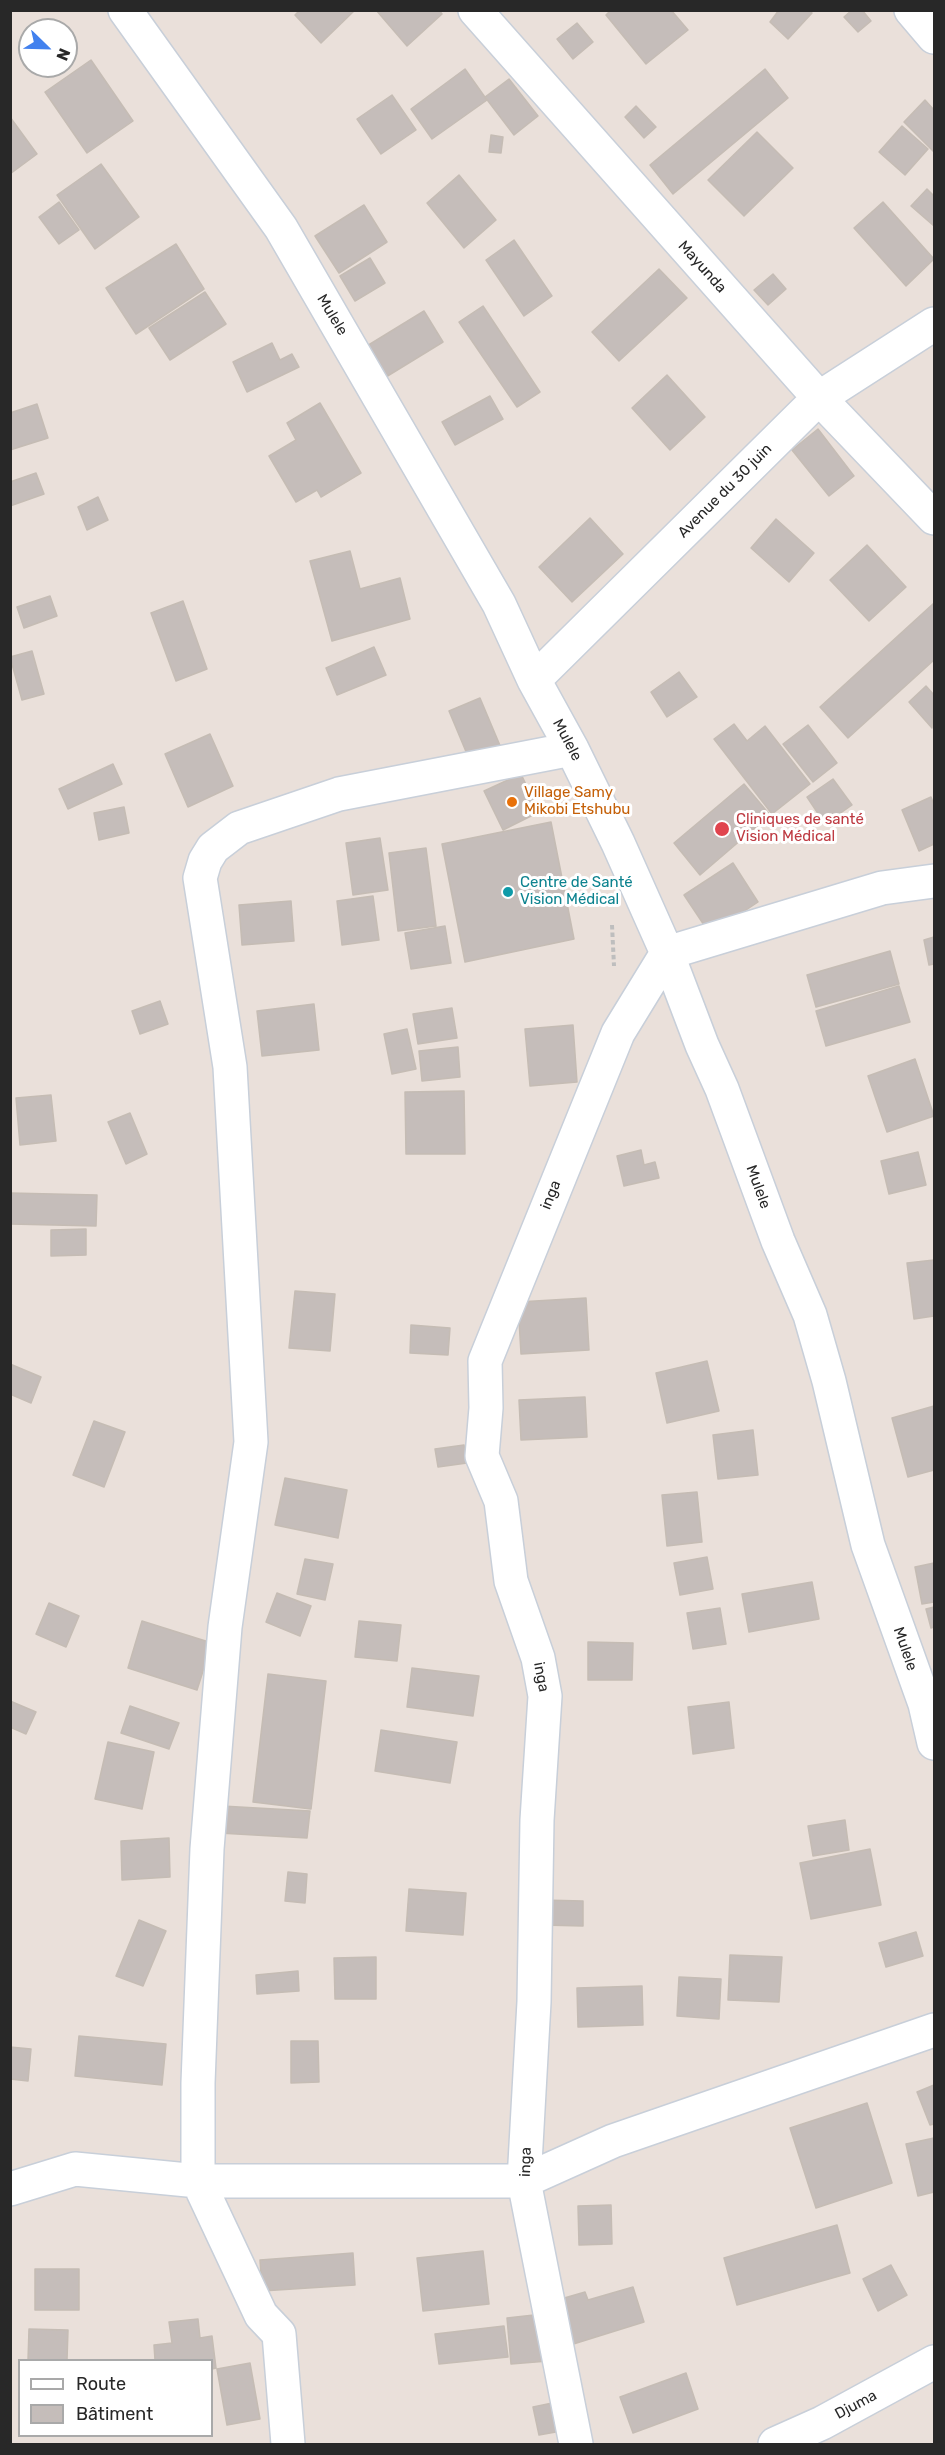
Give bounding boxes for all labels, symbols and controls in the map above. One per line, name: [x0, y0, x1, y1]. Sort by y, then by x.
north arrow: [18, 18, 78, 78]
text: N: [52, 45, 74, 63]
street label: Mayunda: [674, 237, 730, 297]
street label: Mulele: [313, 291, 351, 339]
street label: Avenue du 30 juin: [674, 440, 776, 542]
street label: Mulele: [548, 716, 586, 764]
place label: Village Samy Mikobi Etshubu: [524, 784, 630, 819]
marker: Village Samy Mikobi Etshubu: [505, 795, 519, 809]
place label: Cliniques de santé Vision Médical: [736, 811, 864, 846]
marker: Cliniques de santé Vision Médical: [713, 820, 731, 838]
place label: Centre de Santé Vision Médical: [520, 874, 633, 909]
marker: Centre de Santé Vision Médical: [501, 885, 515, 899]
street label: Mulele: [742, 1163, 774, 1211]
street label: inga: [537, 1178, 565, 1212]
street label: Mulele: [889, 1625, 921, 1673]
street label: inga: [529, 1661, 553, 1693]
street label: inga: [516, 2147, 536, 2177]
legend: [18, 2359, 213, 2437]
text: Route: [76, 2373, 126, 2395]
street label: Djuma: [832, 2387, 880, 2423]
text: Bâtiment: [76, 2403, 153, 2425]

